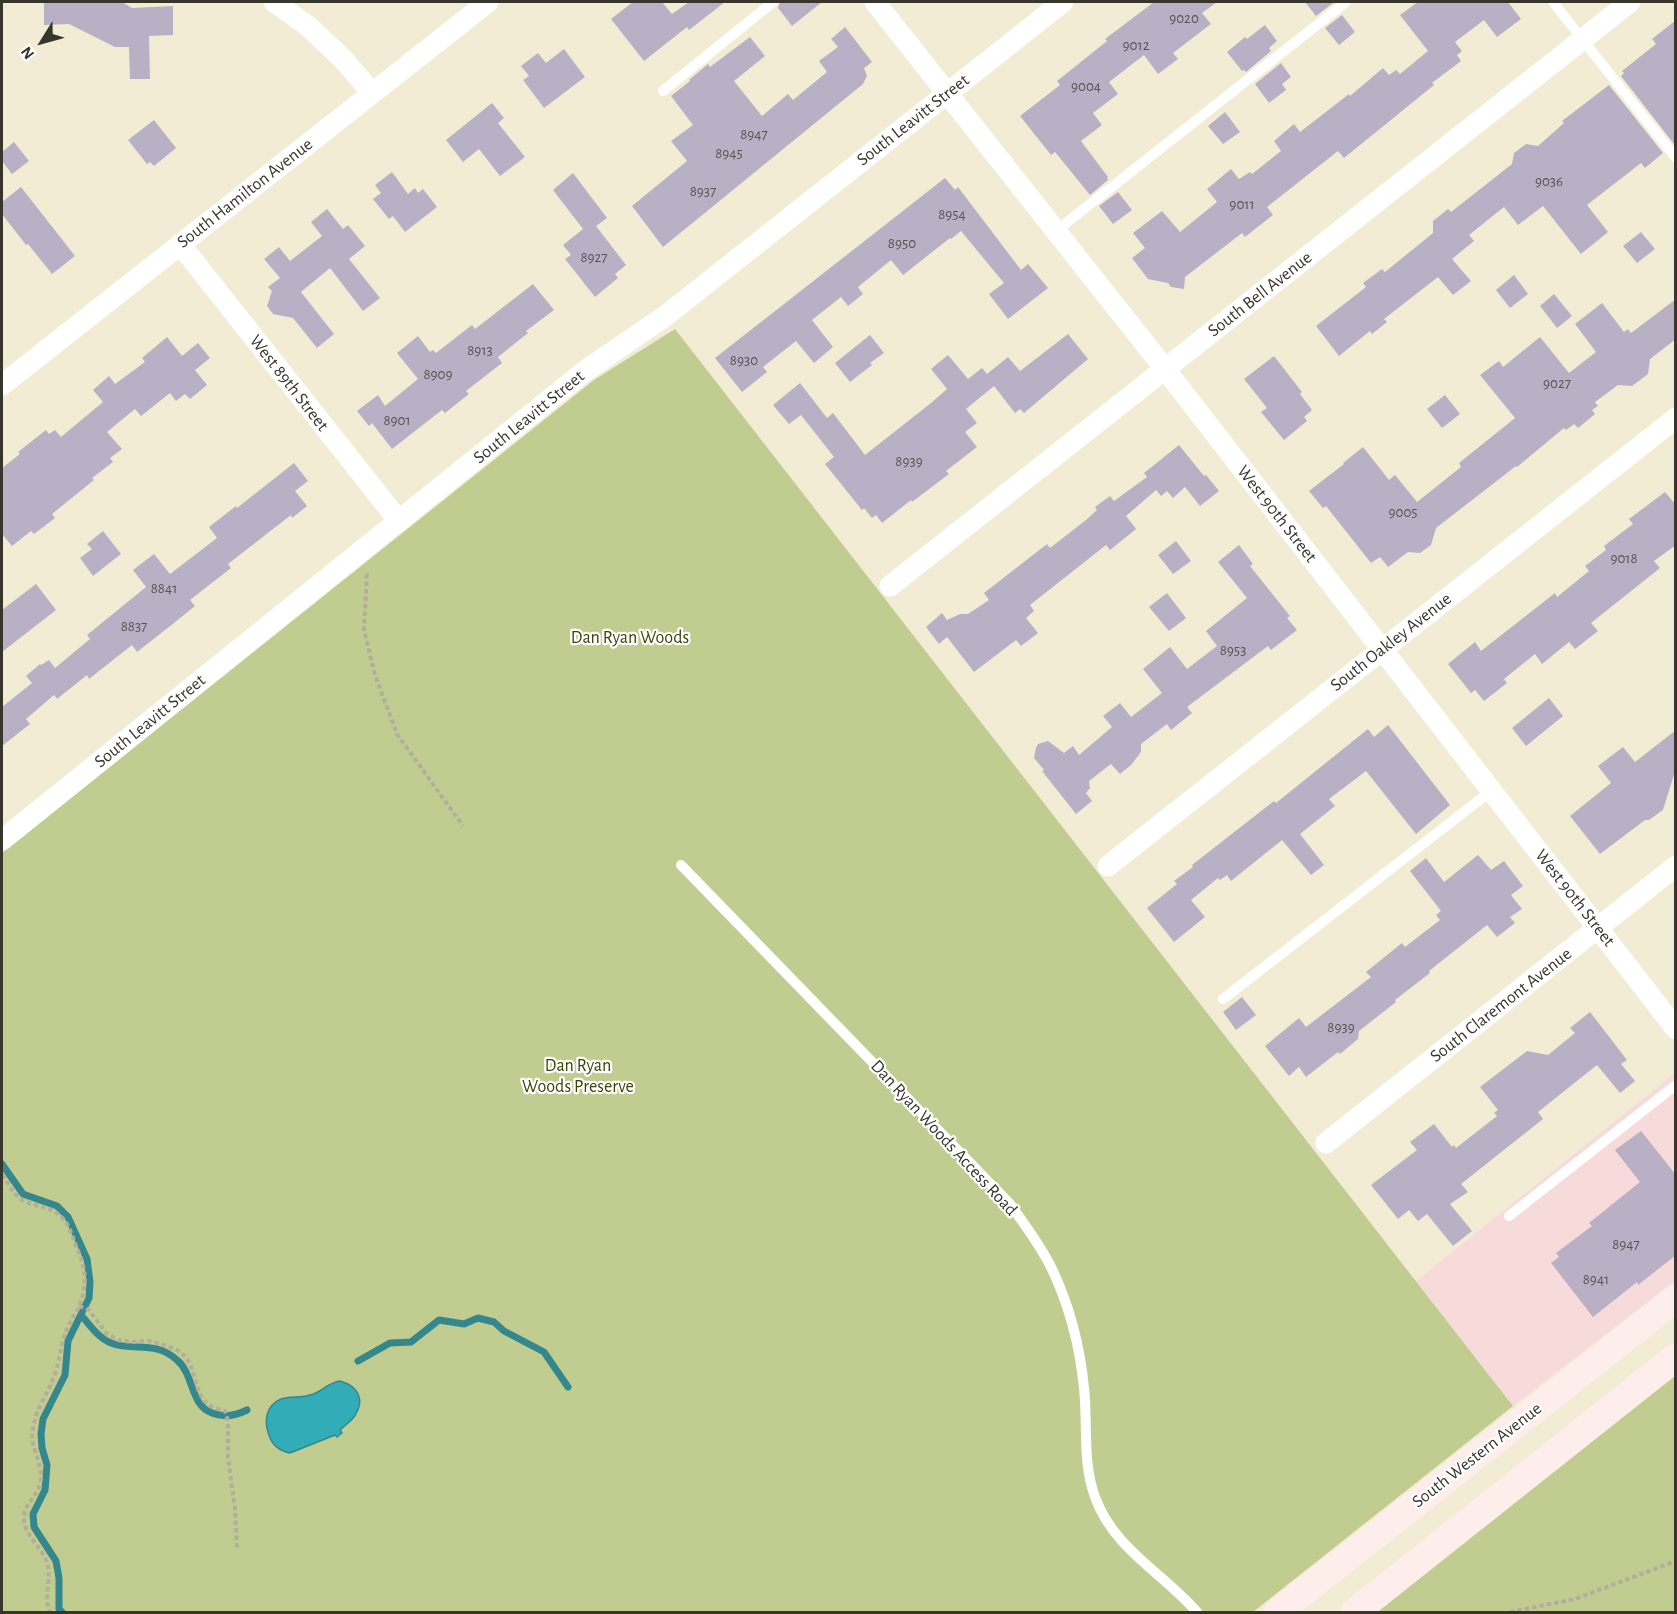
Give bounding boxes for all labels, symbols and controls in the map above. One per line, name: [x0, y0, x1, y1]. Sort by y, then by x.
house number: 9020: [1169, 9, 1199, 27]
north arrow: [12, 12, 72, 72]
house number: 9012: [1123, 36, 1149, 54]
text: N: [18, 44, 37, 62]
street label: South Leavitt Street: [853, 69, 973, 171]
house number: 9004: [1071, 77, 1101, 95]
house number: 8947: [740, 125, 768, 143]
street label: South Hamilton Avenue: [173, 133, 317, 253]
house number: 8945: [715, 144, 743, 162]
house number: 9036: [1535, 172, 1563, 190]
house number: 8937: [690, 182, 716, 200]
house number: 9011: [1229, 195, 1255, 213]
house number: 8954: [938, 205, 966, 223]
house number: 8950: [888, 234, 916, 252]
street label: South Bell Avenue: [1204, 247, 1316, 341]
house number: 8927: [580, 248, 608, 266]
street label: West 89th Street: [245, 330, 333, 436]
house number: 8913: [467, 341, 493, 359]
house number: 8930: [730, 351, 758, 369]
house number: 8909: [423, 365, 453, 383]
street label: South Leavitt Street: [469, 366, 589, 468]
house number: 9027: [1543, 374, 1571, 392]
house number: 8901: [383, 411, 411, 429]
house number: 8939: [895, 452, 923, 470]
street label: West 90th Street: [1232, 461, 1322, 567]
house number: 9005: [1388, 503, 1418, 521]
house number: 9018: [1610, 549, 1638, 567]
house number: 8841: [151, 579, 177, 597]
street label: South Oakley Avenue: [1326, 588, 1456, 696]
house number: 8837: [121, 617, 147, 635]
park label: Dan Ryan Woods: [571, 627, 689, 649]
house number: 8953: [1220, 641, 1246, 659]
street label: South Leavitt Street: [90, 670, 210, 772]
street label: West 90th Street: [1530, 845, 1620, 951]
street label: South Claremont Avenue: [1426, 943, 1576, 1067]
house number: 8939: [1327, 1018, 1355, 1036]
park label: Dan Ryan Woods Preserve: [522, 1055, 634, 1098]
street label: Dan Ryan Woods Access Road: [866, 1055, 1022, 1221]
house number: 8947: [1612, 1235, 1640, 1253]
house number: 8941: [1583, 1270, 1609, 1288]
street label: South Western Avenue: [1408, 1398, 1546, 1512]

